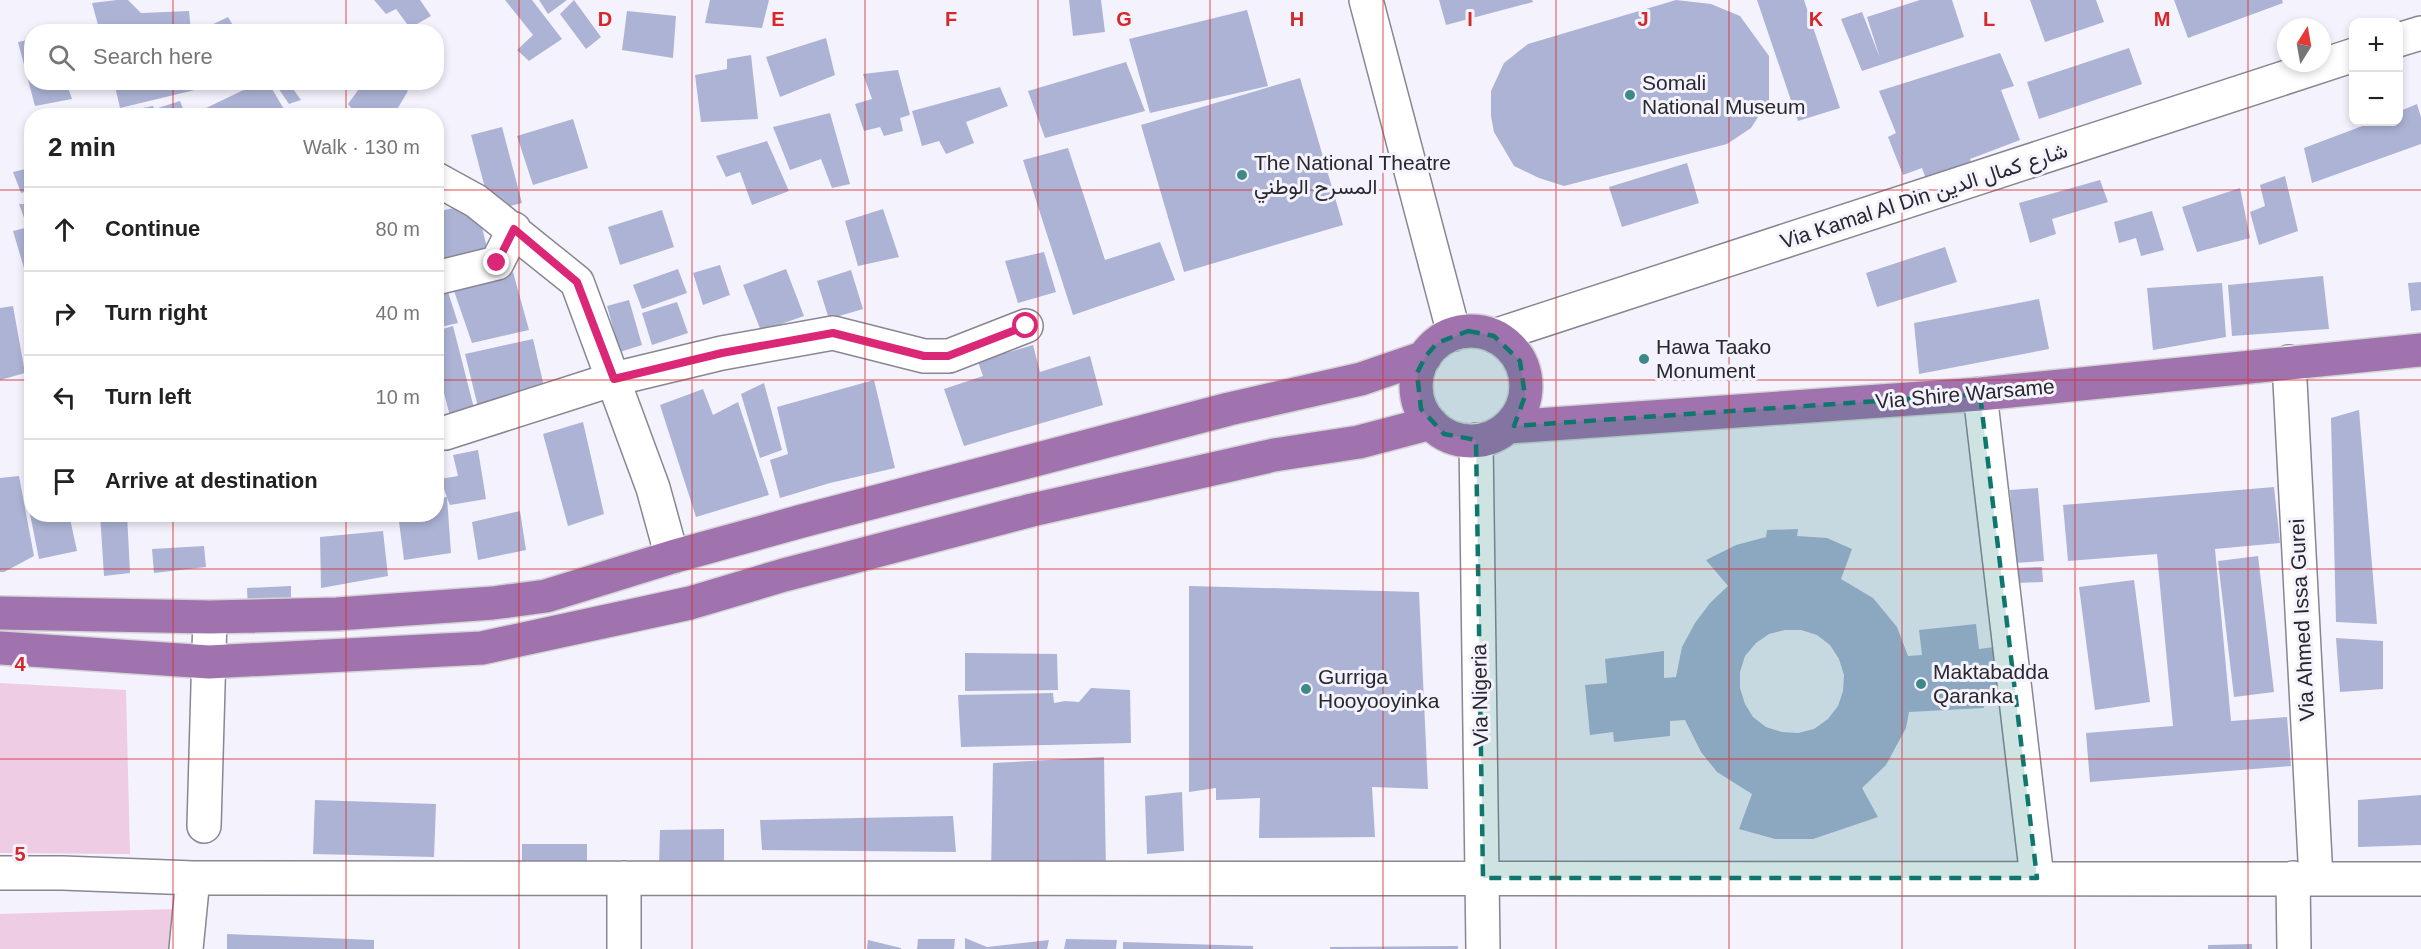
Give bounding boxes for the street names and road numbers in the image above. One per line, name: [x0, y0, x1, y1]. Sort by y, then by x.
street label: Via Kamal Al Din شارع كمال الدين: [1777, 138, 2071, 256]
street label: Via Shire Warsame: [1874, 374, 2055, 413]
street label: Via Ahmed Issa Gurei: [2285, 518, 2318, 722]
street label: Via Nigeria: [1467, 643, 1492, 746]

